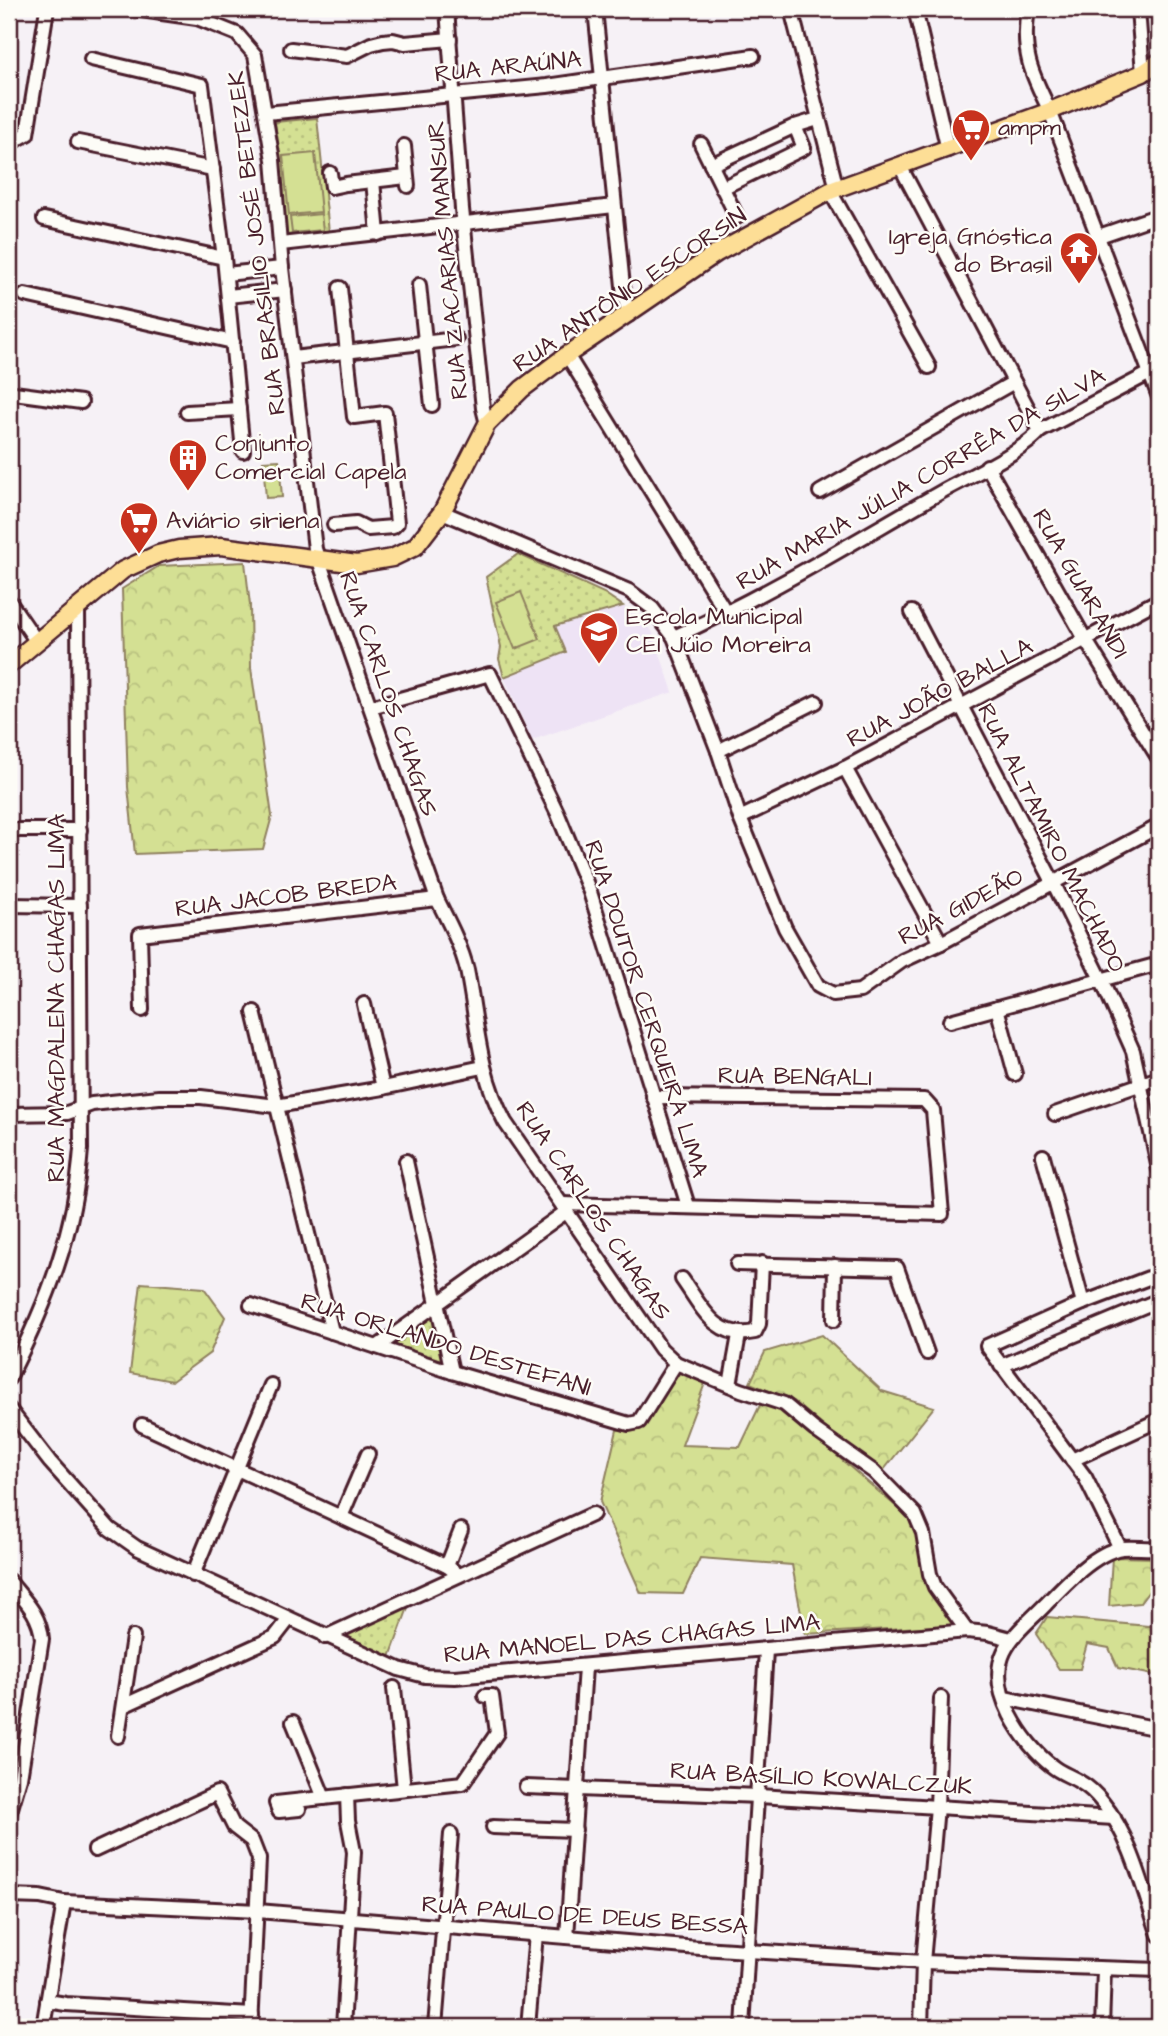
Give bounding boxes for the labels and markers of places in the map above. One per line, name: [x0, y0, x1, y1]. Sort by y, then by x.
supermarket icon: ampm: [950, 107, 992, 162]
place label: ampm: [998, 111, 1061, 145]
place label: Igreja Gnóstica do Brasil: [889, 220, 1052, 282]
temple icon: Igreja Gnóstica do Brasil: [1058, 230, 1100, 285]
place label: Conjunto Comercial Capela: [215, 427, 406, 489]
building icon: Conjunto Comercial Capela: [167, 437, 209, 492]
supermarket icon: Aviário siriena: [118, 500, 160, 555]
place label: Aviário siriena: [166, 504, 319, 538]
place label: Escola Municipal CEI Júio Moreira: [626, 600, 811, 662]
school or university icon: Escola Municipal CEI Júio Moreira: [578, 610, 620, 665]

